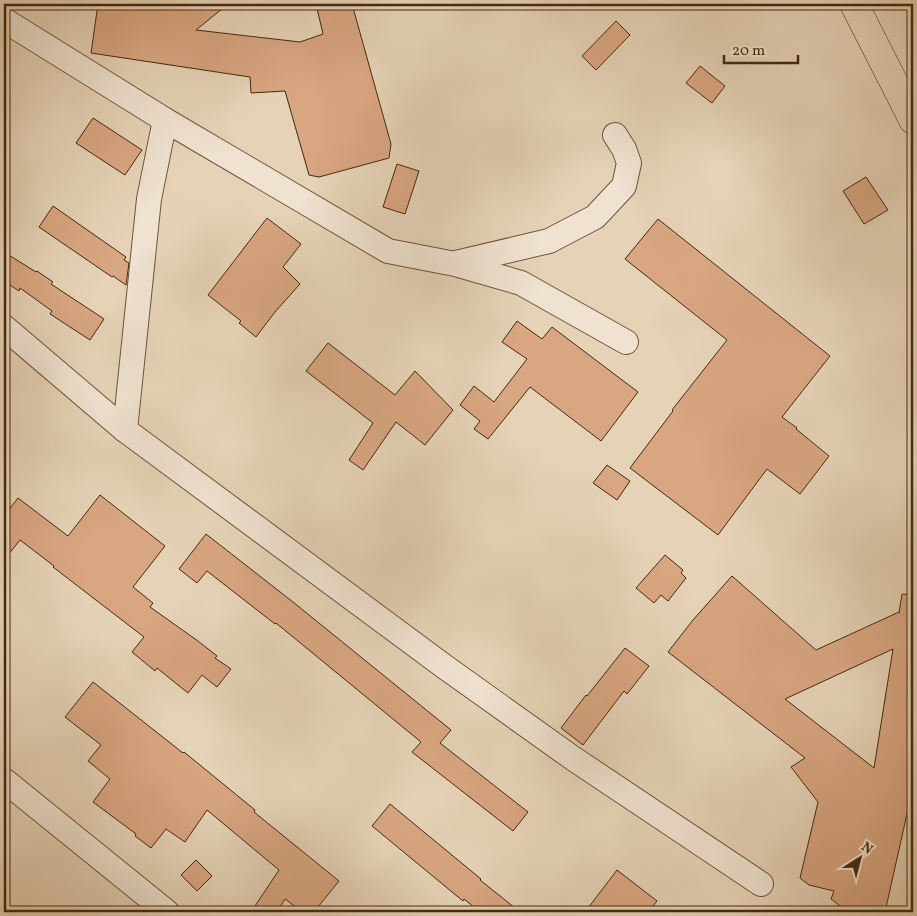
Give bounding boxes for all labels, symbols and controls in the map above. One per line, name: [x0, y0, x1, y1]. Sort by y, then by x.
scale bar: [724, 32, 798, 64]
text: 20 m: [732, 41, 765, 62]
north arrow: [834, 834, 884, 884]
text: N: [857, 838, 876, 859]

